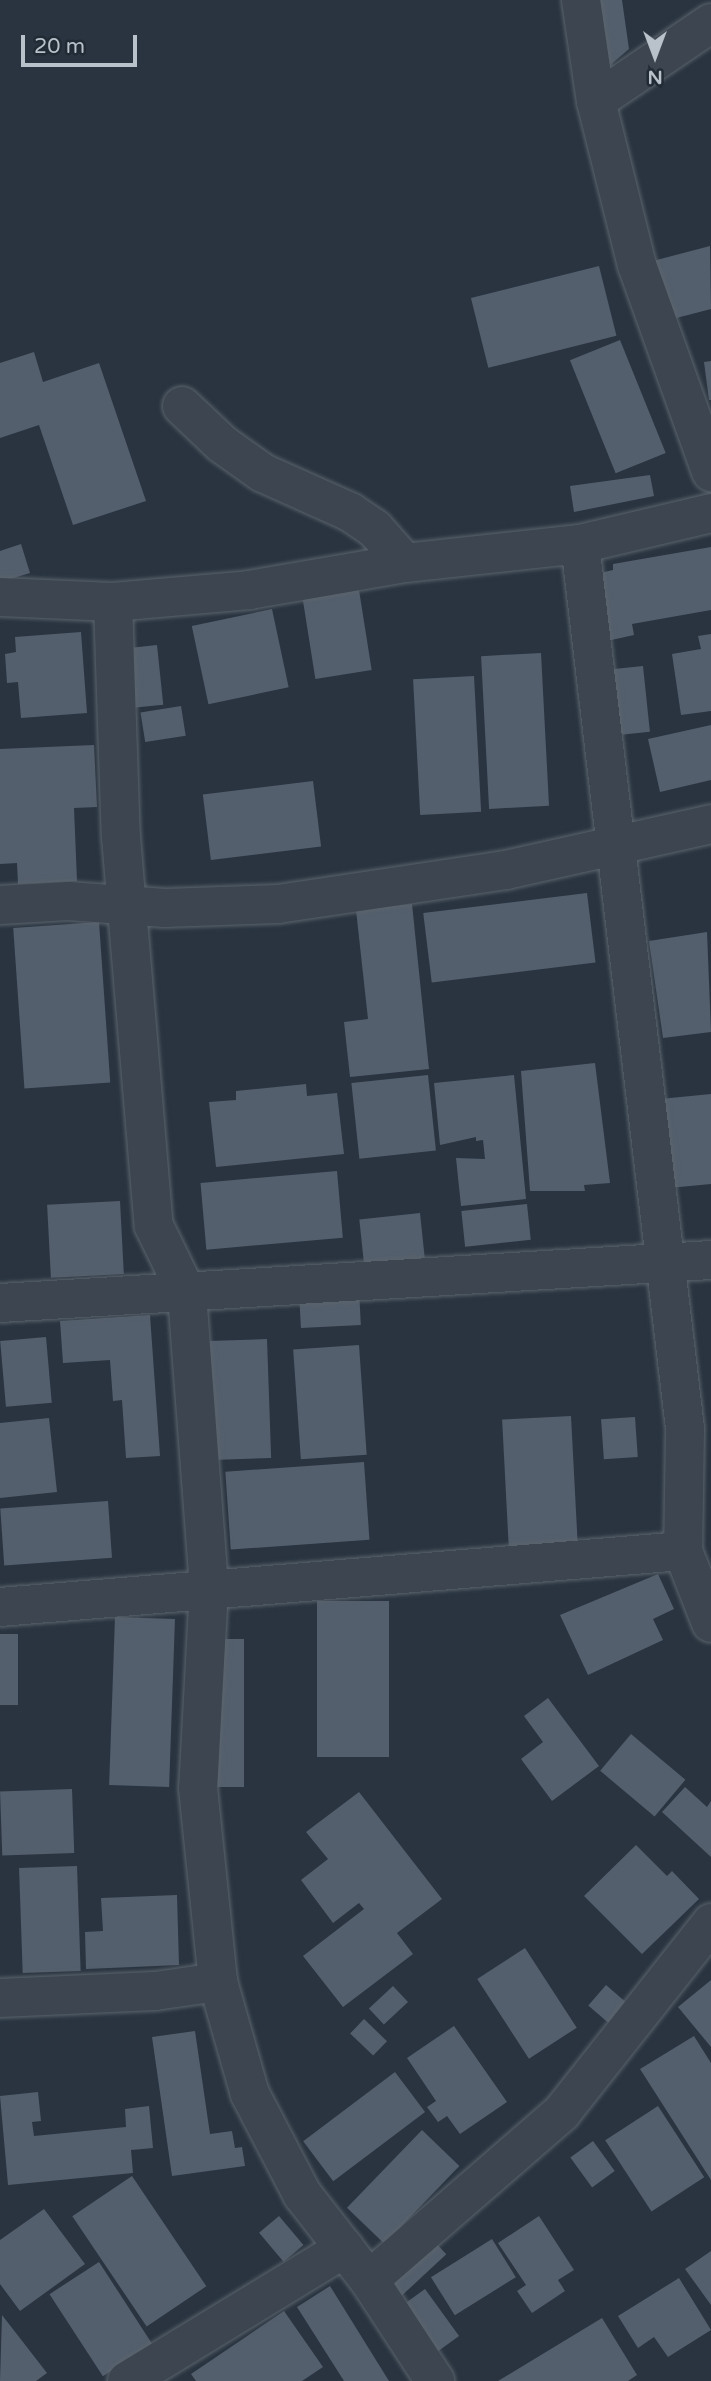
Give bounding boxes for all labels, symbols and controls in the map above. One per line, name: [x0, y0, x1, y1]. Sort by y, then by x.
scale bar: [24, 21, 140, 65]
north arrow: [620, 21, 690, 91]
text: 20 m: [34, 34, 85, 59]
text: N: [647, 66, 663, 88]

